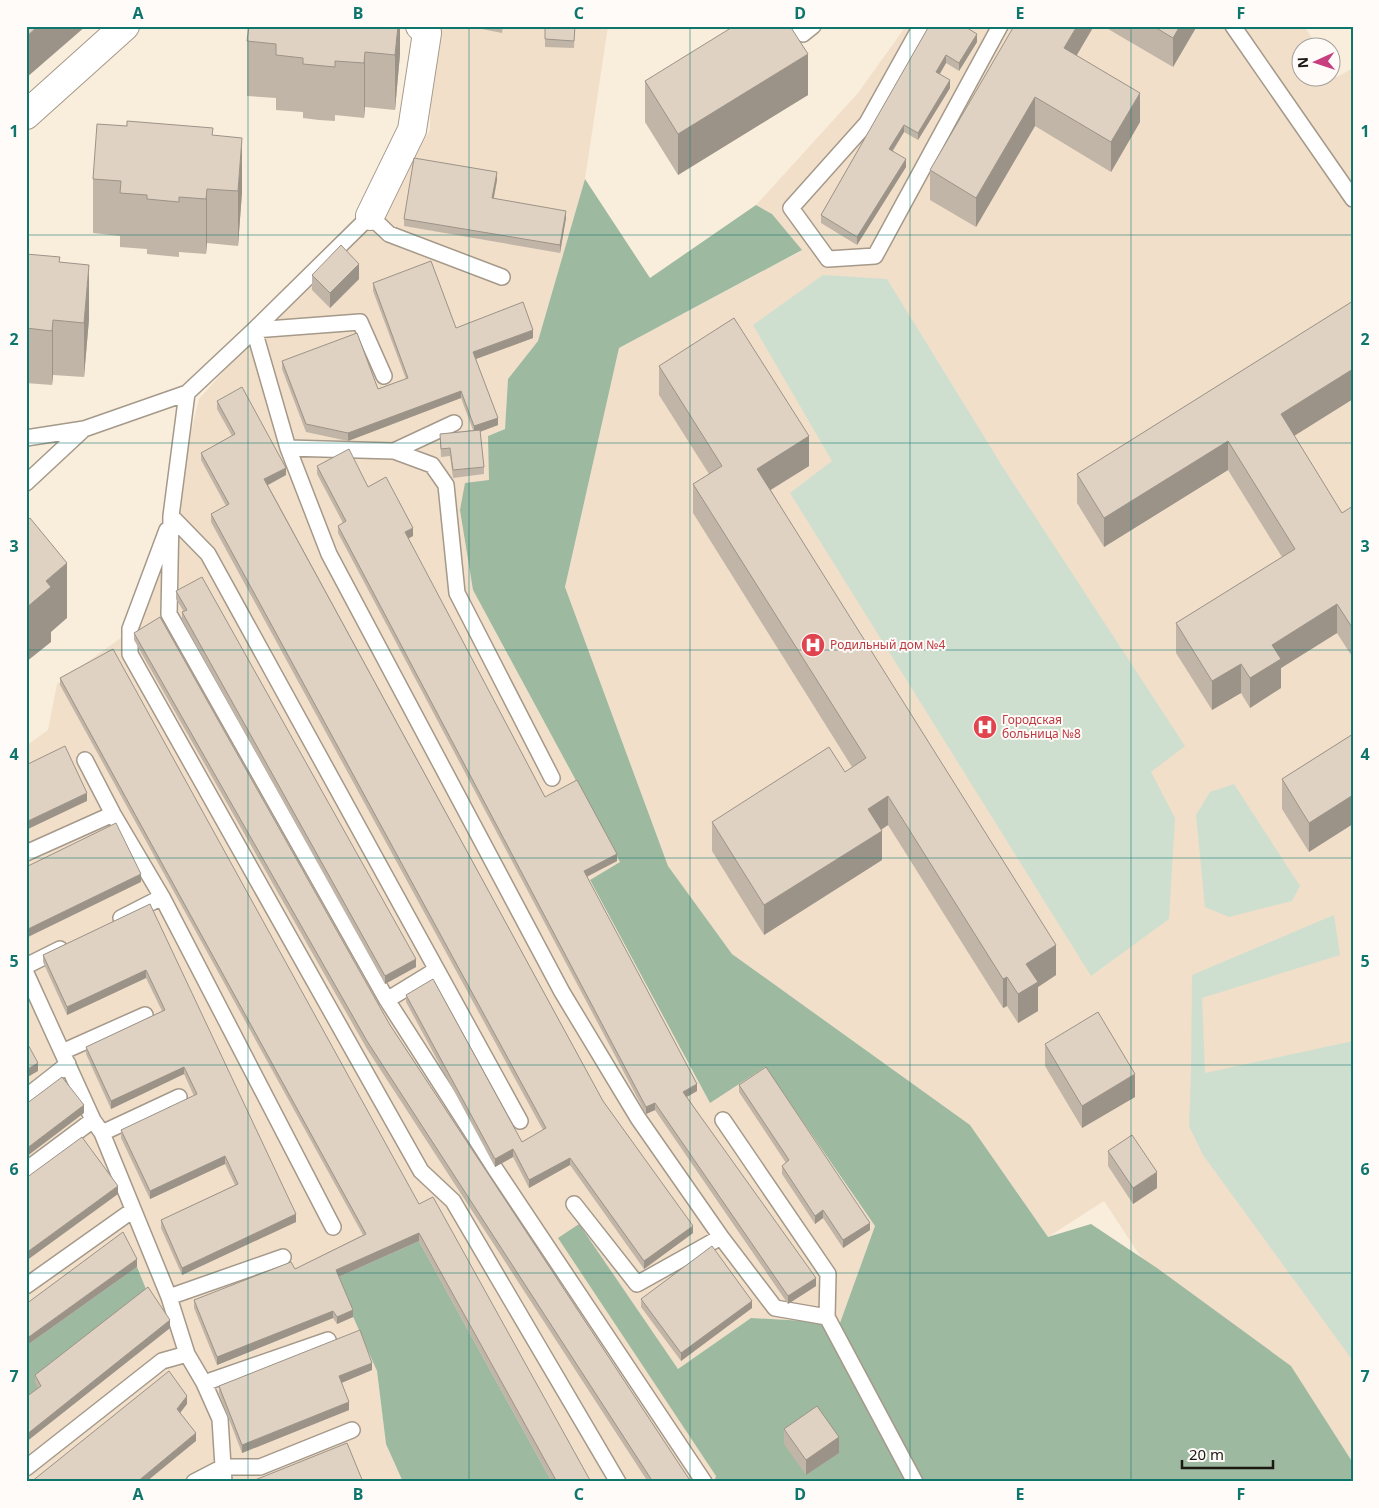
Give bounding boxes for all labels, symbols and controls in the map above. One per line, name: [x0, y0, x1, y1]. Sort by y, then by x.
text: A: [132, 2, 144, 24]
text: B: [353, 2, 363, 24]
text: C: [574, 2, 584, 24]
text: D: [794, 2, 806, 24]
text: E: [1016, 2, 1025, 24]
text: F: [1237, 2, 1245, 24]
north arrow: [1292, 38, 1342, 88]
text: N: [1293, 57, 1312, 69]
text: 1: [9, 120, 19, 142]
text: 1: [1360, 120, 1370, 142]
text: 2: [9, 328, 19, 350]
text: 2: [1360, 328, 1370, 350]
text: 3: [9, 535, 19, 557]
text: 3: [1360, 535, 1370, 557]
hospital icon: Родильный дом №4: [800, 632, 826, 658]
place label: Родильный дом №4: [830, 636, 946, 653]
place label: Городская больница №8: [1002, 711, 1081, 742]
hospital icon: Городская больница №8: [972, 714, 998, 740]
text: 4: [9, 743, 19, 765]
text: 4: [1360, 743, 1370, 765]
text: 5: [9, 950, 19, 972]
text: 5: [1360, 950, 1370, 972]
text: 6: [9, 1158, 19, 1180]
text: 6: [1360, 1158, 1370, 1180]
text: 7: [9, 1365, 19, 1387]
text: 7: [1360, 1365, 1370, 1387]
scale bar: [1182, 1438, 1273, 1470]
text: 20 m: [1189, 1444, 1224, 1464]
text: A: [132, 1483, 144, 1505]
text: B: [353, 1483, 363, 1505]
text: C: [574, 1483, 584, 1505]
text: D: [794, 1483, 806, 1505]
text: E: [1016, 1483, 1025, 1505]
text: F: [1237, 1483, 1245, 1505]

